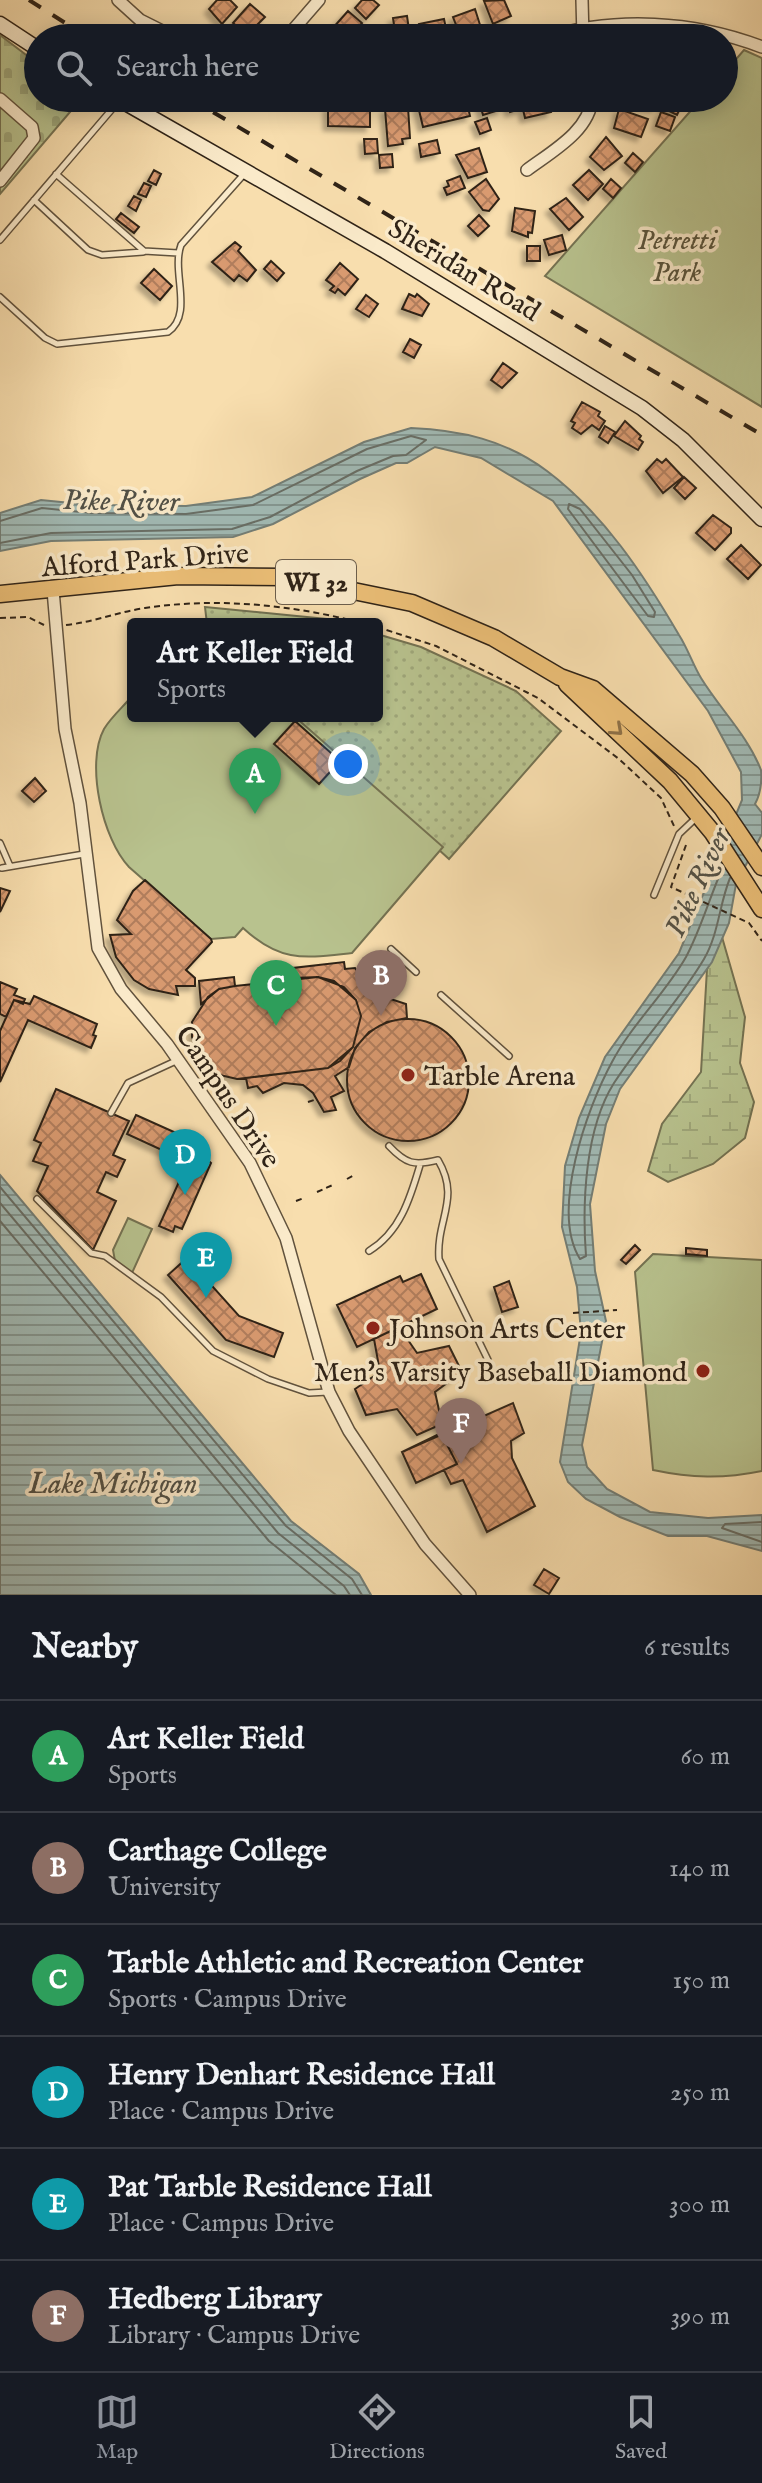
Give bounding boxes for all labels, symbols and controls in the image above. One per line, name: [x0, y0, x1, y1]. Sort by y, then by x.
search box: [24, 24, 738, 112]
icon: search: [52, 46, 96, 90]
text: Search here: [116, 49, 259, 87]
street label: Sheridan Road: [381, 212, 546, 330]
park label: Petretti Park: [638, 224, 718, 291]
water label: Pike River: [62, 482, 181, 522]
street label: Alford Park Drive: [39, 537, 250, 586]
road number: WI 32: [276, 560, 356, 604]
popup: [127, 618, 383, 722]
text: Art Keller Field: [157, 635, 353, 673]
text: Sports: [157, 673, 226, 706]
one-way arrow: [608, 720, 623, 735]
your location: [328, 744, 368, 784]
pin: A: [229, 748, 281, 814]
water label: Pike River: [657, 820, 741, 944]
pin: B: [355, 950, 407, 1016]
pin: C: [250, 960, 302, 1026]
street label: Campus Drive: [169, 1018, 289, 1174]
place label: Tarble Arena: [424, 1060, 576, 1095]
marker: Tarble Arena: [399, 1066, 417, 1084]
pin: D: [159, 1129, 211, 1195]
pin: E: [180, 1232, 232, 1298]
place label: Johnson Arts Center: [386, 1313, 626, 1348]
marker: Johnson Arts Center: [364, 1319, 382, 1337]
place label: Men's Varsity Baseball Diamond: [314, 1356, 687, 1391]
marker: Men's Varsity Baseball Diamond: [694, 1362, 712, 1380]
pin: F: [435, 1398, 487, 1464]
water label: Lake Michigan: [27, 1466, 198, 1504]
text: Nearby: [32, 1626, 138, 1669]
text: 6 results: [644, 1631, 730, 1664]
text: Art Keller Field: [108, 1721, 304, 1759]
text: A: [49, 1740, 67, 1773]
text: 60 m: [681, 1740, 730, 1773]
text: Sports: [108, 1759, 177, 1792]
text: Carthage College: [108, 1833, 327, 1871]
text: B: [49, 1852, 67, 1885]
text: 140 m: [669, 1852, 730, 1885]
text: University: [108, 1871, 221, 1904]
text: Tarble Athletic and Recreation Center: [108, 1945, 583, 1983]
text: C: [49, 1964, 67, 1997]
text: 150 m: [672, 1964, 730, 1997]
text: Sports · Campus Drive: [108, 1983, 347, 2016]
text: Henry Denhart Residence Hall: [108, 2057, 495, 2095]
text: D: [48, 2076, 68, 2109]
text: 250 m: [670, 2076, 730, 2109]
text: Place · Campus Drive: [108, 2095, 334, 2128]
text: Pat Tarble Residence Hall: [108, 2169, 432, 2207]
text: E: [49, 2188, 67, 2221]
text: 300 m: [669, 2188, 730, 2221]
text: Place · Campus Drive: [108, 2207, 334, 2240]
text: Hedberg Library: [108, 2281, 322, 2319]
text: F: [50, 2300, 66, 2333]
text: 390 m: [670, 2300, 730, 2333]
text: Library · Campus Drive: [108, 2319, 360, 2352]
tab: Map: [95, 2390, 139, 2466]
tab: Directions: [329, 2390, 425, 2466]
tab: Saved: [615, 2390, 667, 2466]

